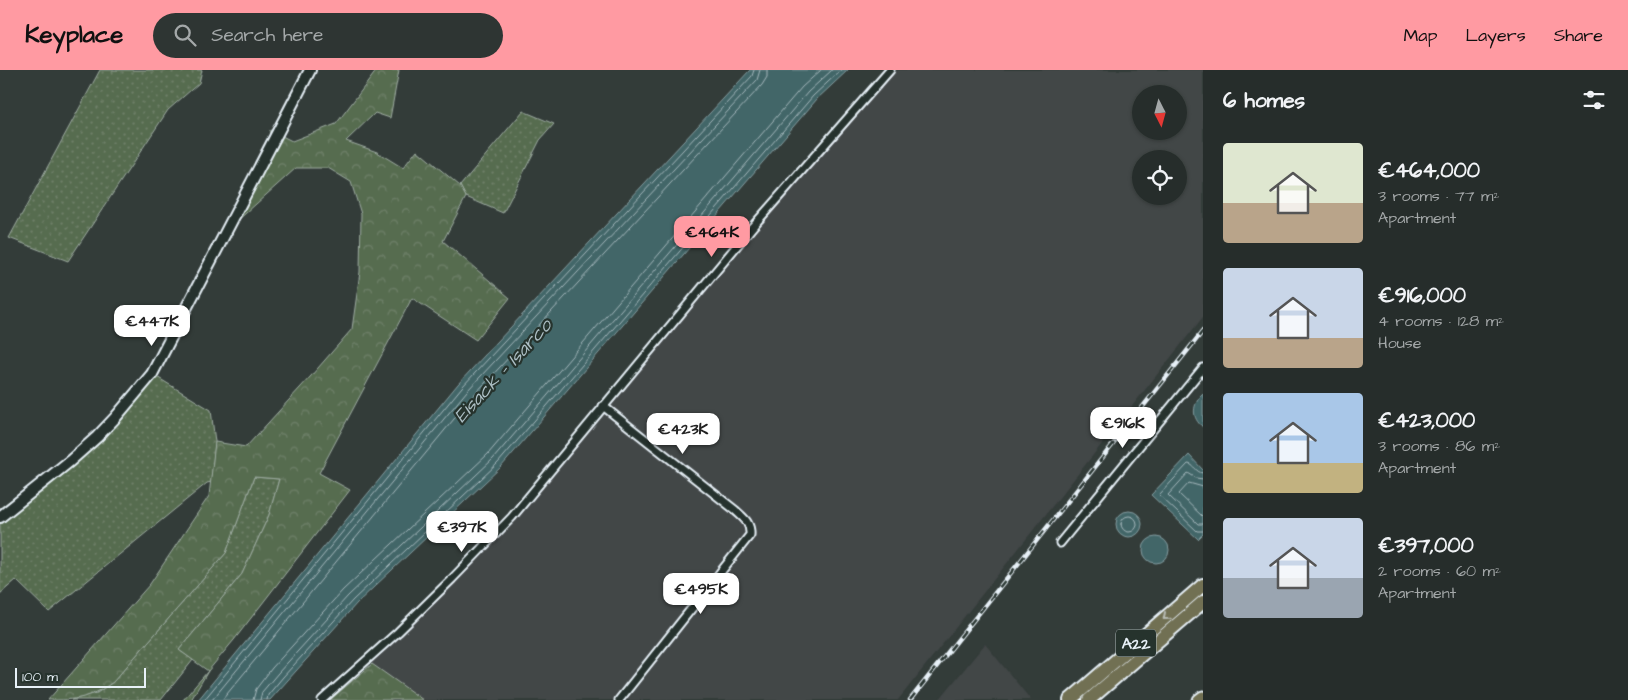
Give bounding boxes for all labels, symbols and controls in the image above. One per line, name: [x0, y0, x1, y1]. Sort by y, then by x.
search box: [153, 13, 503, 58]
text: Keyplace: [25, 18, 123, 52]
icon: search: [171, 21, 199, 49]
text: Search here: [211, 22, 323, 49]
text: Map: [1403, 23, 1437, 48]
text: Layers: [1465, 23, 1526, 48]
text: Share: [1554, 23, 1603, 48]
north arrow: [1132, 85, 1188, 140]
map controls: [1132, 85, 1187, 205]
text: 6 homes: [1223, 86, 1305, 115]
icon: filters: [1580, 86, 1608, 114]
button: locate: [1132, 150, 1187, 205]
text: €464,000: [1378, 156, 1480, 185]
icon: home: [1263, 163, 1323, 223]
text: 3 rooms · 77 m²: [1378, 185, 1499, 207]
text: Apartment: [1378, 207, 1456, 229]
pin: €464K: [677, 216, 747, 258]
text: €464K: [685, 221, 739, 243]
text: €916,000: [1378, 281, 1466, 310]
icon: home: [1263, 288, 1323, 348]
pin: €447K: [117, 304, 187, 347]
text: €447K: [125, 310, 179, 332]
text: 4 rooms · 128 m²: [1378, 310, 1504, 332]
water label: Eisack - Isarco: [448, 312, 559, 429]
text: House: [1378, 332, 1422, 354]
pin: €916K: [1088, 406, 1158, 449]
text: €423,000: [1378, 406, 1475, 435]
pin: €423K: [648, 412, 718, 455]
text: €916K: [1101, 412, 1145, 434]
icon: home: [1263, 413, 1323, 473]
text: €423K: [658, 418, 708, 440]
text: 3 rooms · 86 m²: [1378, 435, 1500, 457]
text: Apartment: [1378, 457, 1456, 479]
pin: €397K: [427, 510, 497, 553]
text: €397K: [437, 516, 487, 538]
text: €397,000: [1378, 531, 1474, 560]
icon: home: [1263, 538, 1323, 598]
text: 2 rooms · 60 m²: [1378, 560, 1501, 582]
pin: €495K: [666, 572, 736, 615]
text: €495K: [674, 578, 728, 600]
text: Apartment: [1378, 582, 1456, 604]
one-way arrow: [1163, 612, 1172, 620]
road number: A22: [1116, 630, 1156, 656]
scale bar: [15, 665, 146, 688]
text: 100 m: [22, 667, 58, 687]

